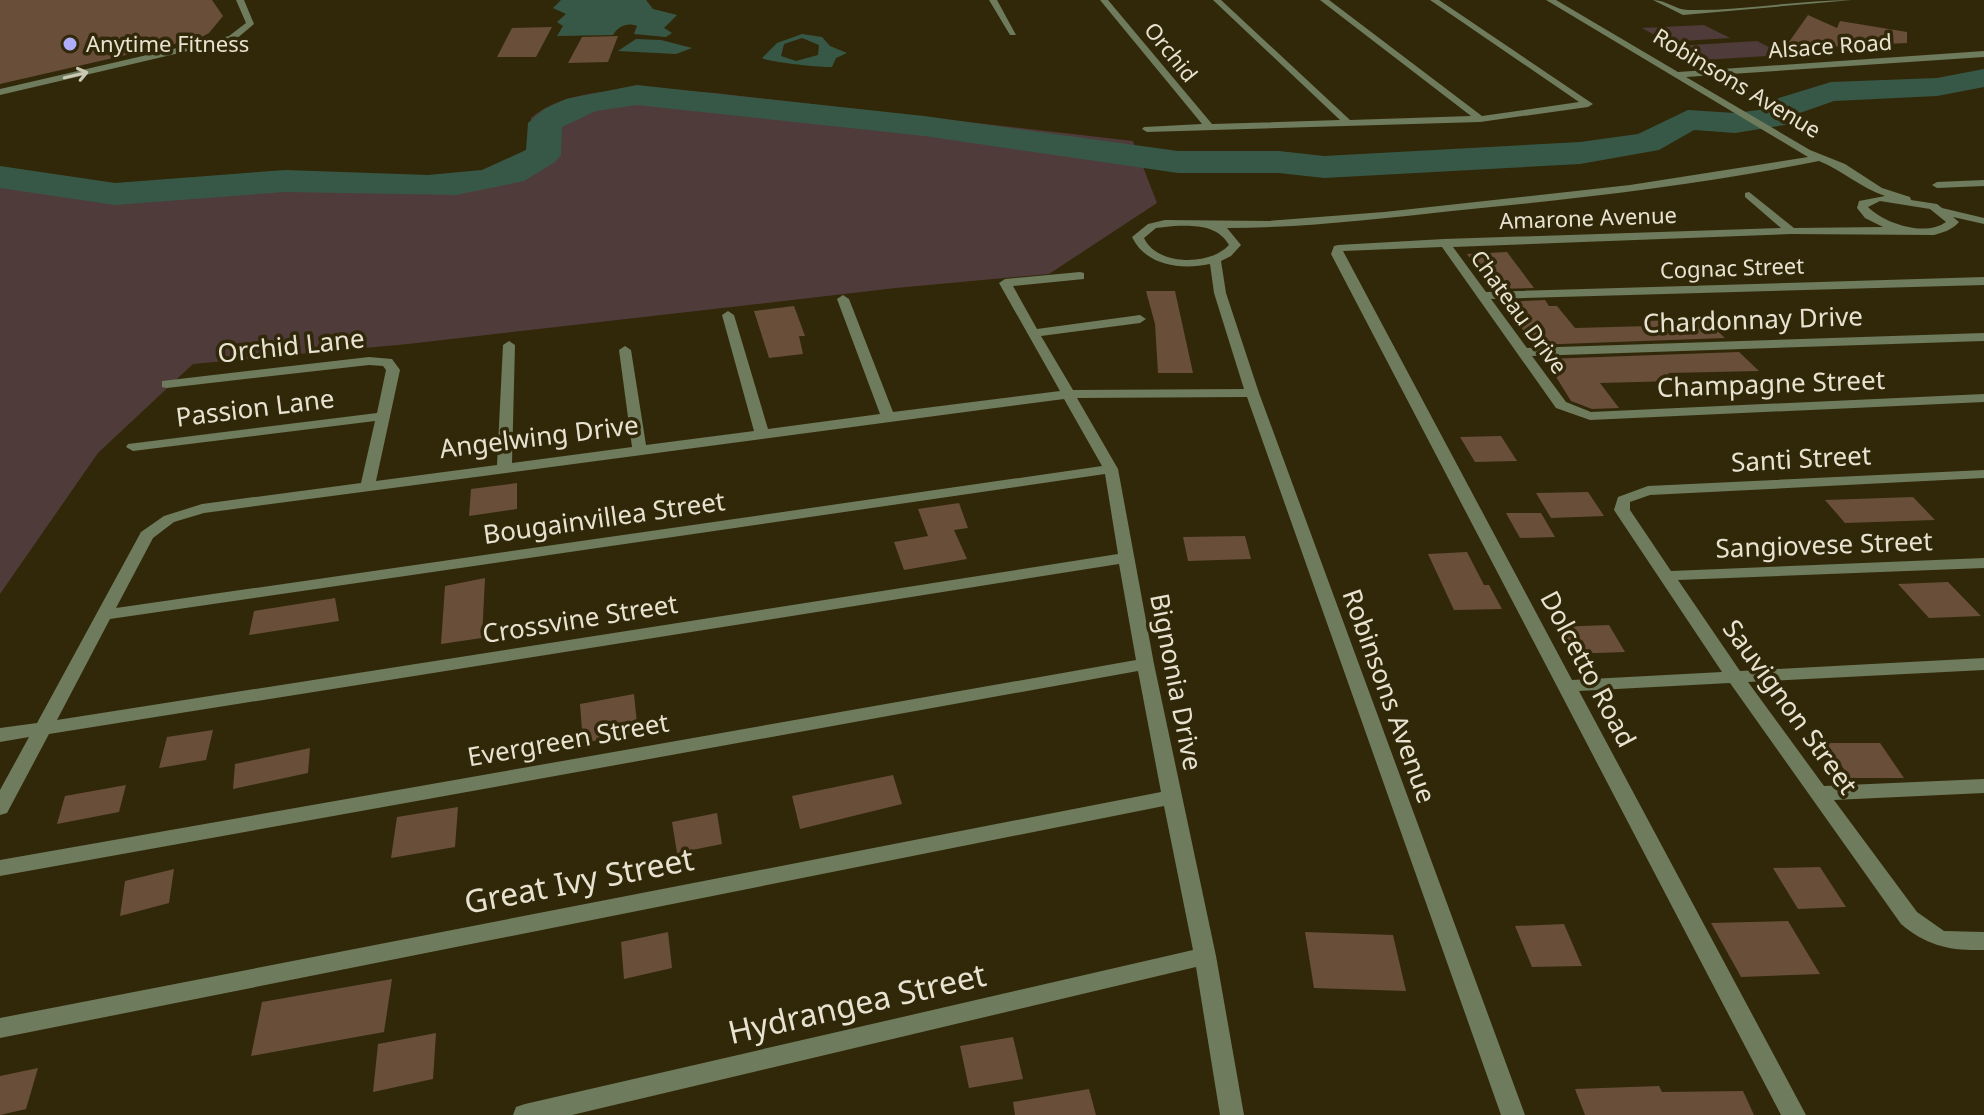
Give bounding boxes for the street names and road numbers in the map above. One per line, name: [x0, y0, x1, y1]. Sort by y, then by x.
street label: Orchid: [1138, 15, 1205, 88]
street label: Robinsons Avenue: [1648, 20, 1827, 144]
street label: Alsace Road: [1767, 26, 1893, 64]
street label: Amarone Avenue: [1499, 199, 1677, 235]
street label: Chateau Drive: [1465, 243, 1575, 379]
street label: Cognac Street: [1659, 249, 1805, 285]
street label: Chardonnay Drive: [1642, 297, 1864, 341]
street label: Orchid Lane: [216, 319, 366, 371]
street label: Champagne Street: [1656, 361, 1886, 405]
street label: Passion Lane: [174, 379, 336, 435]
street label: Angelwing Drive: [437, 406, 640, 466]
street label: Santi Street: [1730, 436, 1872, 480]
street label: Bougainvillea Street: [481, 482, 727, 552]
street label: Sangiovese Street: [1715, 522, 1933, 566]
street label: Robinsons Avenue: [1334, 584, 1445, 808]
street label: Dolcetto Road: [1533, 584, 1645, 753]
street label: Crossvine Street: [480, 585, 680, 651]
street label: Bignonia Drive: [1142, 590, 1212, 774]
street label: Sauvignon Street: [1715, 612, 1867, 801]
street label: Evergreen Street: [464, 704, 671, 774]
street label: Great Ivy Street: [460, 836, 697, 923]
street label: Hydrangea Street: [724, 952, 990, 1053]

